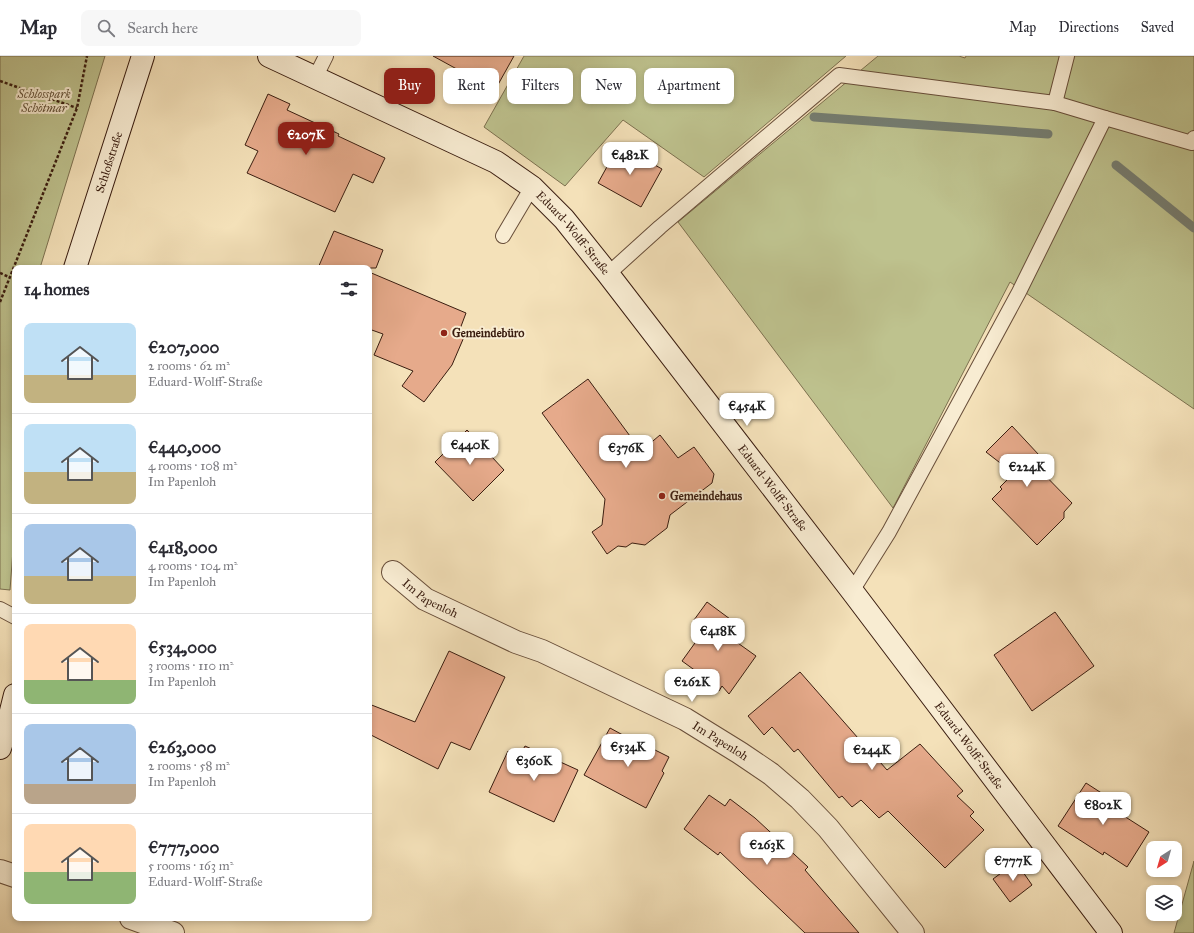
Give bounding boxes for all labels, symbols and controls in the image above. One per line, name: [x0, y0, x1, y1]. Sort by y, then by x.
search box: [81, 10, 361, 46]
text: Map: [20, 16, 57, 39]
icon: search: [95, 17, 117, 39]
text: Search here: [127, 19, 198, 37]
text: Map: [1009, 19, 1036, 36]
text: Directions: [1058, 19, 1119, 36]
text: Saved: [1141, 19, 1174, 36]
chip: Buy: [384, 68, 435, 104]
chip: Rent: [443, 68, 499, 104]
chip: Filters: [507, 68, 573, 104]
chip: New: [581, 68, 636, 104]
chip: Apartment: [644, 68, 734, 104]
park label: Schlosspark Schötmar: [17, 87, 71, 115]
pin: €207K: [278, 122, 334, 156]
text: €207K: [287, 127, 325, 143]
street label: Schloßstraße: [93, 130, 125, 195]
pin: €482K: [602, 142, 658, 176]
text: €482K: [611, 147, 649, 163]
street label: Eduard-Wolff-Straße: [533, 188, 613, 278]
icon: filters: [338, 278, 360, 300]
text: 14 homes: [24, 279, 89, 300]
place label: Gemeindebüro: [452, 326, 524, 340]
marker: Gemeindebüro: [439, 328, 449, 338]
text: €207,000: [148, 337, 220, 358]
icon: home: [56, 339, 104, 387]
text: 2 rooms · 62 m²: [148, 358, 230, 374]
text: Eduard-Wolff-Straße: [148, 374, 263, 390]
pin: €454K: [719, 393, 775, 427]
text: €454K: [728, 398, 766, 414]
pin: €440K: [442, 432, 498, 466]
pin: €376K: [598, 435, 654, 469]
text: €440,000: [148, 437, 221, 458]
text: €440K: [450, 437, 490, 453]
icon: home: [56, 440, 104, 488]
text: €376K: [608, 440, 644, 456]
street label: Eduard-Wolff-Straße: [735, 442, 810, 534]
pin: €224K: [999, 454, 1055, 488]
text: 4 rooms · 108 m²: [148, 458, 237, 474]
text: €224K: [1008, 459, 1046, 475]
text: Im Papenloh: [148, 474, 216, 490]
place label: Gemeindehaus: [670, 489, 743, 503]
marker: Gemeindehaus: [657, 491, 667, 501]
text: €418,000: [148, 537, 218, 558]
icon: home: [56, 540, 104, 588]
text: 4 rooms · 104 m²: [148, 558, 238, 574]
text: Im Papenloh: [148, 574, 216, 590]
street label: Im Papenloh: [400, 576, 461, 621]
pin: €418K: [690, 618, 746, 652]
text: €418K: [700, 623, 736, 639]
text: €534,000: [148, 637, 217, 658]
icon: home: [56, 640, 104, 688]
text: 3 rooms · 110 m²: [148, 658, 233, 674]
pin: €262K: [664, 669, 720, 703]
text: Im Papenloh: [148, 674, 216, 690]
text: €262K: [674, 674, 710, 690]
street label: Eduard-Wolff-Straße: [932, 699, 1007, 792]
street label: Im Papenloh: [690, 718, 751, 764]
pin: €534K: [600, 734, 656, 768]
text: €263,000: [148, 737, 216, 758]
pin: €244K: [844, 737, 900, 771]
text: €534K: [610, 739, 646, 755]
icon: home: [56, 740, 104, 788]
text: €244K: [853, 742, 891, 758]
pin: €360K: [506, 748, 562, 782]
text: €360K: [516, 753, 552, 769]
text: 2 rooms · 58 m²: [148, 758, 230, 774]
text: Im Papenloh: [148, 774, 216, 790]
pin: €802K: [1075, 792, 1131, 826]
text: €802K: [1084, 797, 1122, 813]
pin: €263K: [739, 832, 795, 866]
text: €777,000: [148, 837, 219, 858]
text: €263K: [749, 837, 785, 853]
icon: home: [56, 840, 104, 888]
north arrow: [1146, 841, 1182, 877]
map controls: [1146, 841, 1182, 921]
pin: €777K: [985, 848, 1041, 882]
text: €777K: [994, 853, 1032, 869]
text: 5 rooms · 163 m²: [148, 858, 233, 874]
text: Eduard-Wolff-Straße: [148, 874, 263, 890]
button: layers: [1146, 885, 1182, 921]

